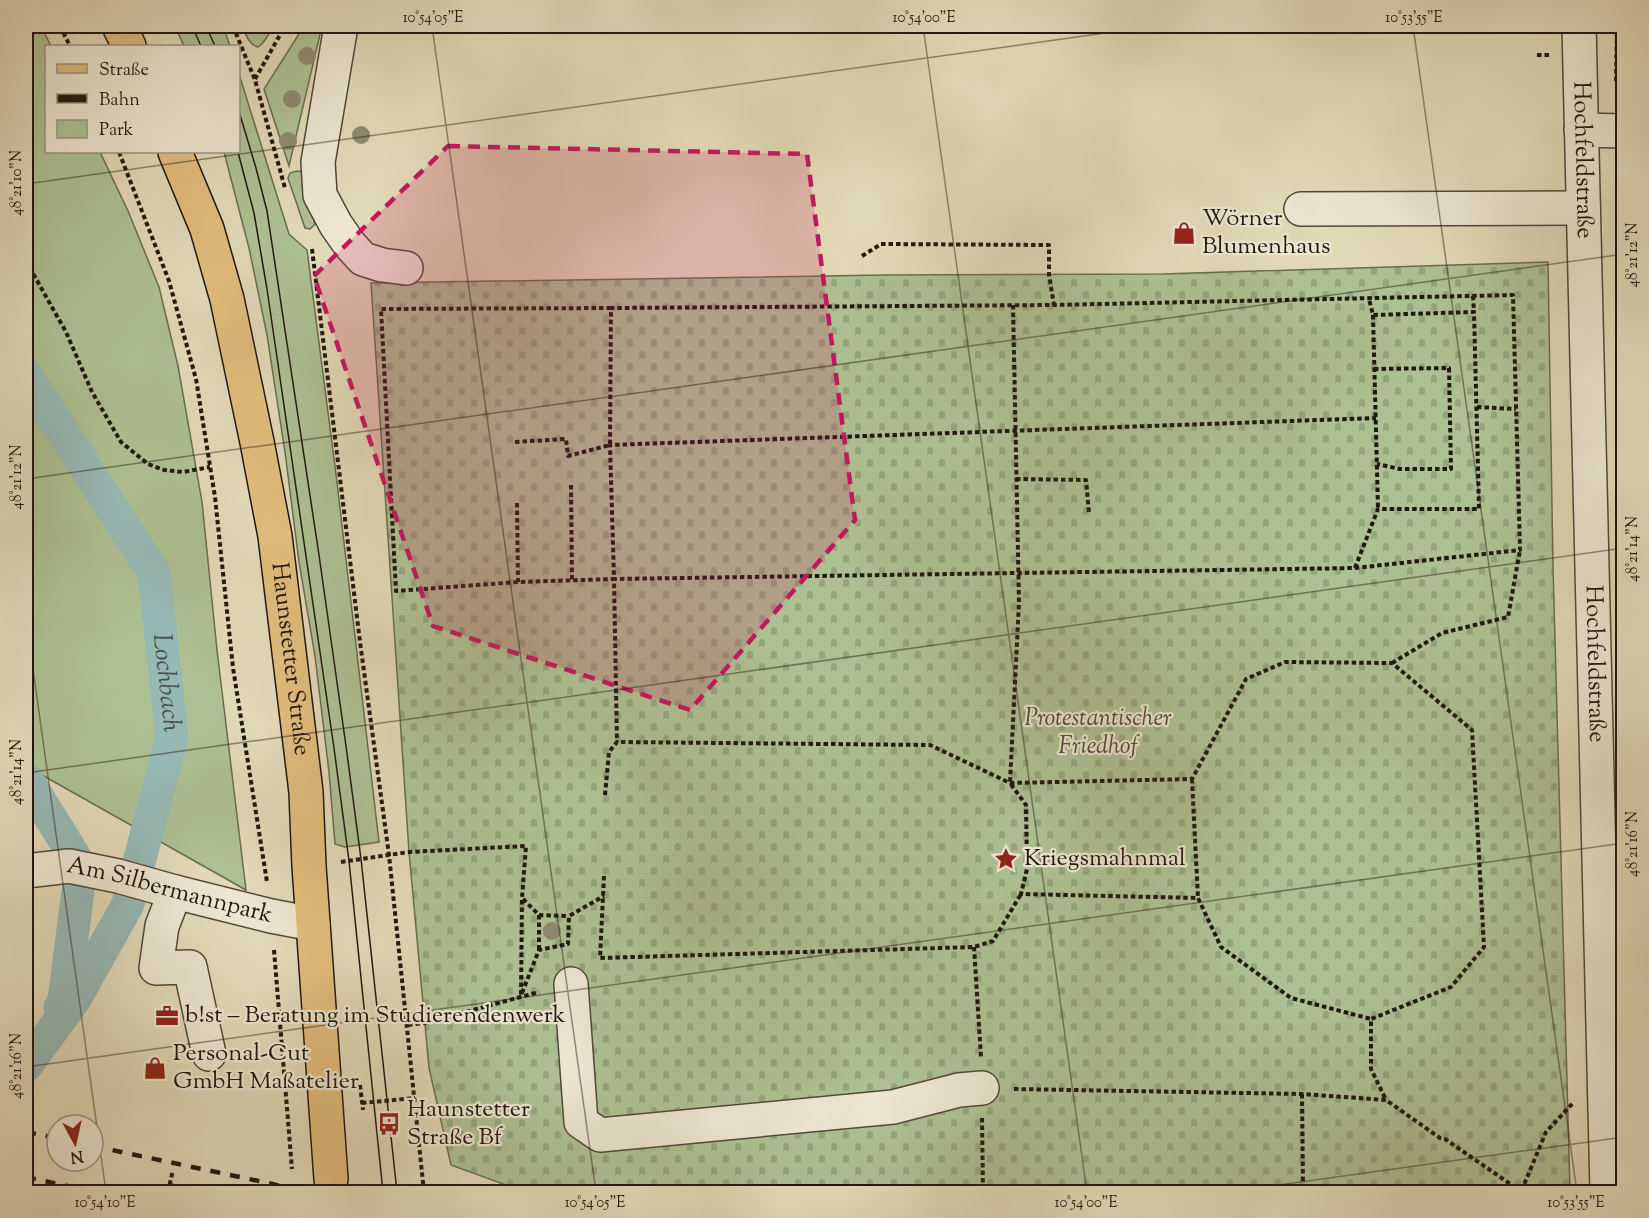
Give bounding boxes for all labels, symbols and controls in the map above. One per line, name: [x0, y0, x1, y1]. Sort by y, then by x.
text: 10°54'05"E: [403, 8, 463, 29]
text: 10°54'00"E: [892, 8, 956, 29]
text: 10°53'55"E: [1385, 8, 1443, 29]
legend: [45, 45, 240, 153]
text: Straße: [99, 58, 149, 84]
street label: Hochfeldstraße: [1563, 81, 1601, 239]
text: Bahn: [99, 88, 140, 114]
text: Park: [99, 118, 134, 144]
text: 48°21'10"N: [7, 150, 28, 216]
place label: Wörner Blumenhaus: [1202, 202, 1330, 264]
shop icon: Wörner Blumenhaus: [1171, 220, 1197, 246]
text: 48°21'12"N: [1623, 222, 1644, 288]
text: 48°21'12"N: [7, 444, 28, 510]
text: 48°21'14"N: [1623, 516, 1644, 582]
street label: Haunstetter Straße: [261, 560, 318, 758]
street label: Hochfeldstraße: [1575, 585, 1613, 743]
water label: Lochbach: [142, 631, 190, 734]
park label: Protestantischer Friedhof: [1024, 702, 1172, 764]
text: 48°21'14"N: [7, 739, 28, 805]
text: 48°21'16"N: [1623, 811, 1644, 877]
place label: Kriegsmahnmal: [1024, 842, 1186, 876]
place icon: Kriegsmahnmal: [993, 846, 1019, 872]
street label: Am Silbermannpark: [64, 849, 276, 933]
place label: b!st – Beratung im Studierendenwerk: [185, 999, 566, 1033]
office icon: b!st – Beratung im Studierendenwerk: [154, 1003, 180, 1029]
text: 48°21'16"N: [7, 1033, 28, 1099]
place label: Personal-Cut GmbH Maßatelier: [173, 1037, 359, 1099]
shop icon: Personal-Cut GmbH Maßatelier: [142, 1055, 168, 1081]
place label: Haunstetter Straße Bf: [407, 1093, 530, 1155]
bus stop icon: Haunstetter Straße Bf: [376, 1111, 402, 1137]
north arrow: [45, 1113, 105, 1173]
text: N: [69, 1143, 85, 1168]
text: 10°54'10"E: [75, 1193, 135, 1214]
text: 10°54'05"E: [565, 1193, 625, 1214]
text: 10°54'00"E: [1054, 1193, 1118, 1214]
text: 10°53'55"E: [1547, 1193, 1605, 1214]

